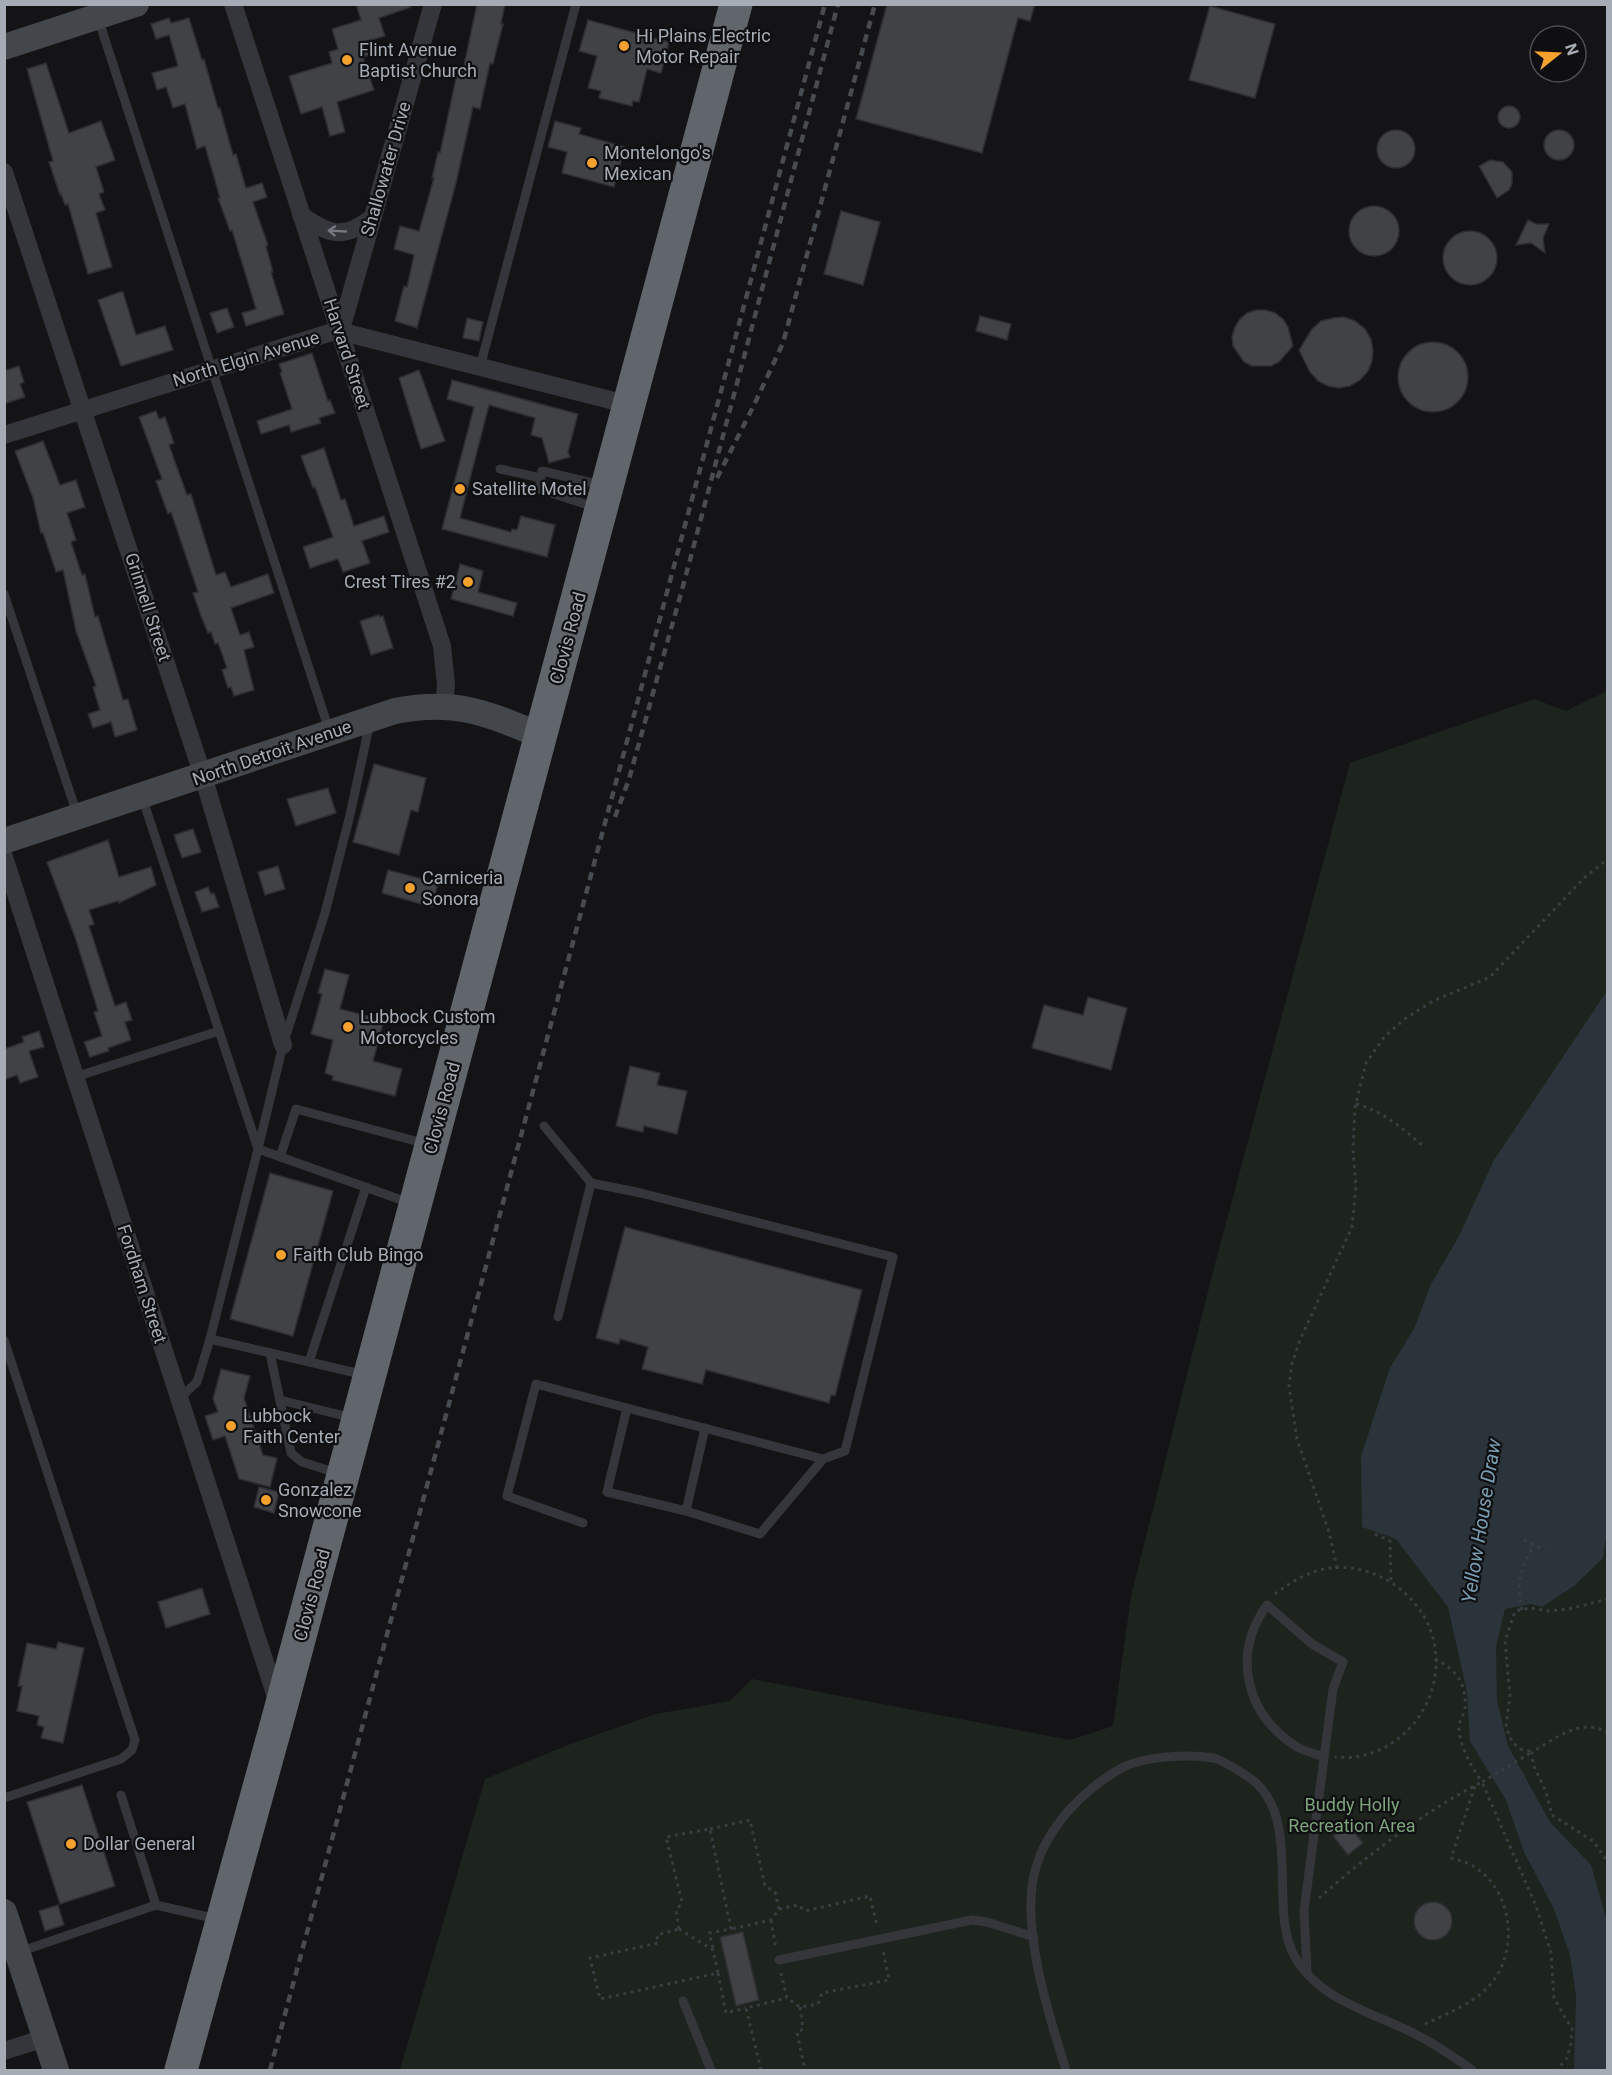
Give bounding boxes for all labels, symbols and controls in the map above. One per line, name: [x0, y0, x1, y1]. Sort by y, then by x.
north arrow: [1528, 24, 1588, 84]
place label: Hi Plains Electric Motor Repair: [636, 25, 771, 67]
place label: Flint Avenue Baptist Church: [359, 39, 477, 81]
marker: Hi Plains Electric Motor Repair: [617, 39, 631, 53]
text: N: [1561, 41, 1583, 58]
marker: Flint Avenue Baptist Church: [340, 53, 354, 67]
street label: Shallowater Drive: [356, 99, 415, 239]
place label: Montelongo's Mexican: [604, 142, 711, 184]
marker: Montelongo's Mexican: [585, 156, 599, 170]
one-way arrow: [328, 225, 347, 236]
street label: Harvard Street: [320, 296, 375, 412]
street label: North Elgin Avenue: [170, 326, 322, 391]
place label: Satellite Motel: [472, 478, 587, 499]
marker: Satellite Motel: [453, 482, 467, 496]
street label: Grinnell Street: [121, 550, 176, 664]
place label: Crest Tires #2: [344, 571, 456, 592]
marker: Crest Tires #2: [461, 575, 475, 589]
street label: Clovis Road: [545, 590, 590, 686]
street label: North Detroit Avenue: [189, 715, 354, 790]
place label: Carniceria Sonora: [422, 867, 503, 909]
marker: Carniceria Sonora: [403, 881, 417, 895]
place label: Lubbock Custom Motorcycles: [360, 1006, 495, 1048]
marker: Lubbock Custom Motorcycles: [341, 1020, 355, 1034]
street label: Clovis Road: [419, 1060, 464, 1156]
street label: Fordham Street: [113, 1222, 172, 1346]
place label: Faith Club Bingo: [293, 1244, 424, 1265]
marker: Faith Club Bingo: [274, 1248, 288, 1262]
place label: Lubbock Faith Center: [243, 1405, 340, 1447]
marker: Lubbock Faith Center: [224, 1419, 238, 1433]
water label: Yellow House Draw: [1456, 1437, 1506, 1605]
place label: Gonzalez Snowcone: [278, 1479, 362, 1521]
marker: Gonzalez Snowcone: [259, 1493, 273, 1507]
street label: Clovis Road: [289, 1547, 334, 1643]
park label: Buddy Holly Recreation Area: [1288, 1794, 1416, 1836]
place label: Dollar General: [83, 1833, 195, 1854]
marker: Dollar General: [64, 1837, 78, 1851]

